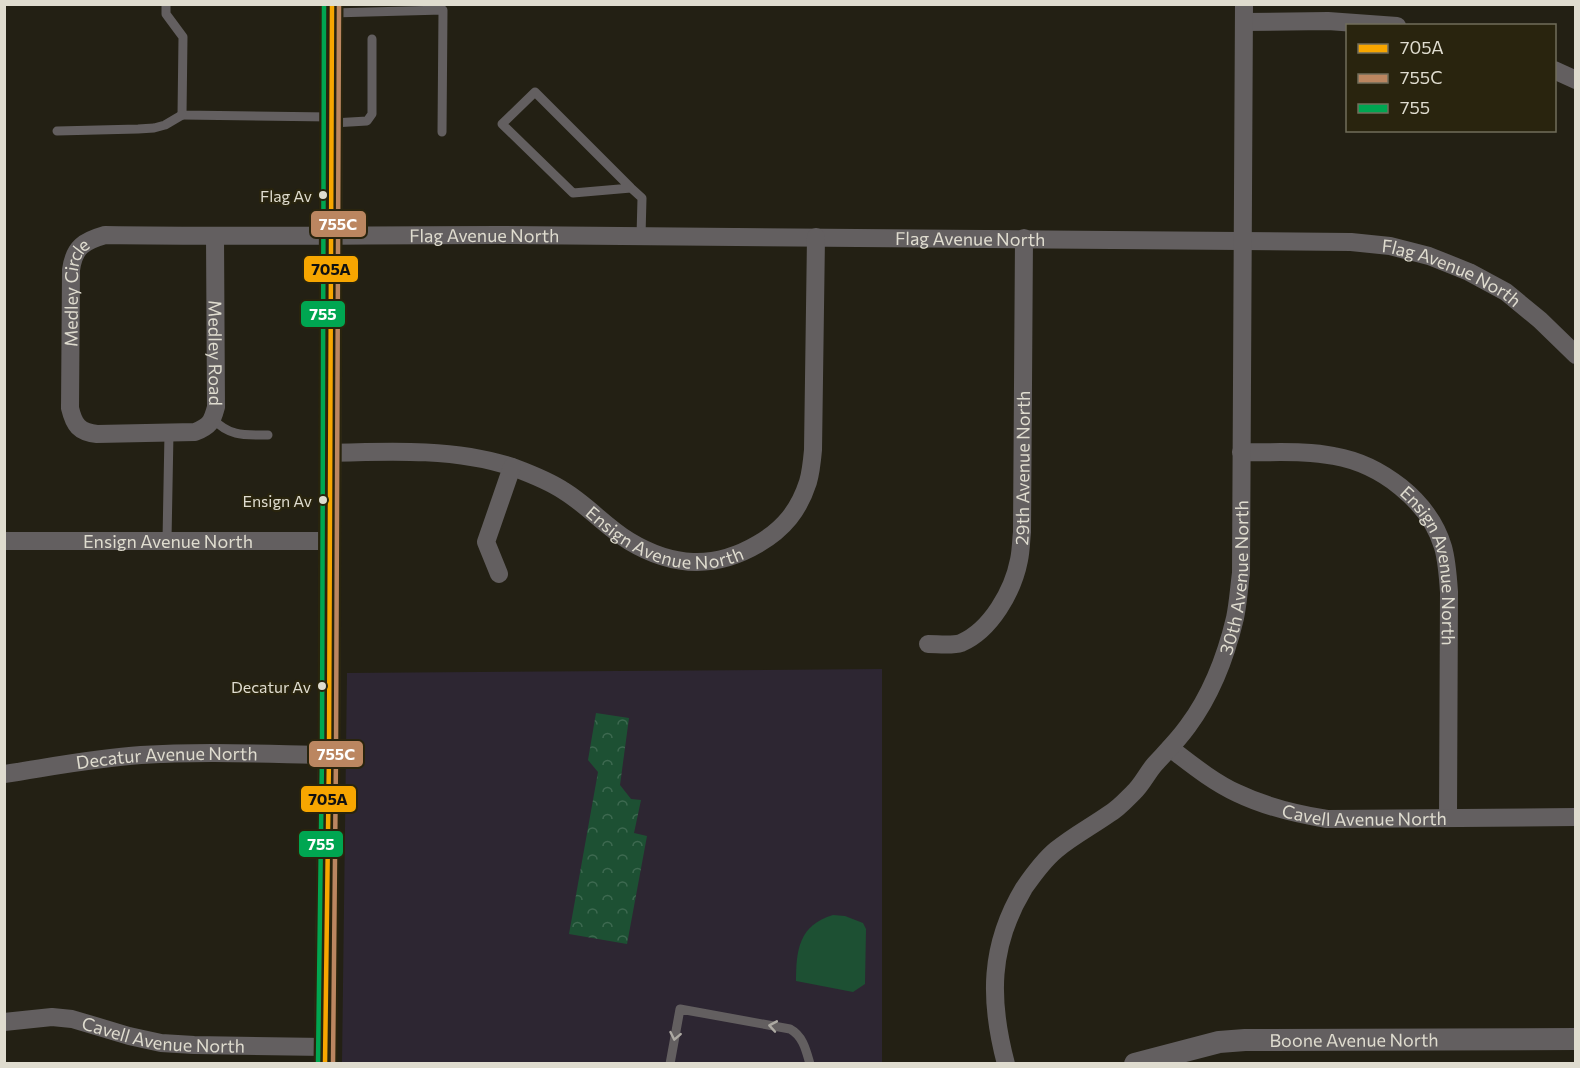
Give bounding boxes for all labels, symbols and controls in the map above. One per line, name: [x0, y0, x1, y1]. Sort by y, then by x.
legend: [1346, 24, 1556, 132]
text: 705A: [1400, 36, 1444, 58]
text: 755C: [1400, 66, 1442, 88]
text: 755: [1400, 96, 1430, 118]
place label: Flag Av: [260, 186, 312, 205]
marker: Flag Av: [317, 189, 329, 201]
line badge: 755C: [310, 210, 367, 238]
text: 755C: [319, 214, 357, 233]
street label: Flag Avenue North: [409, 224, 560, 246]
street label: Flag Avenue North: [895, 227, 1046, 250]
street label: Medley Circle: [59, 233, 94, 347]
street label: Flag Avenue North: [1381, 234, 1526, 311]
line badge: 705A: [303, 255, 359, 283]
text: 705A: [311, 259, 351, 278]
street label: Medley Road: [204, 300, 227, 406]
line badge: 755: [300, 300, 346, 328]
text: 755: [309, 304, 337, 323]
street label: 29th Avenue North: [1010, 391, 1034, 546]
street label: Ensign Avenue North: [1396, 481, 1460, 646]
place label: Ensign Av: [242, 491, 312, 510]
marker: Ensign Av: [317, 494, 329, 506]
street label: 30th Avenue North: [1214, 500, 1252, 658]
street label: Ensign Avenue North: [582, 501, 747, 573]
street label: Ensign Avenue North: [83, 530, 253, 552]
place label: Decatur Av: [231, 677, 311, 696]
marker: Decatur Av: [316, 680, 328, 692]
line badge: 755C: [308, 740, 364, 768]
street label: Decatur Avenue North: [75, 742, 258, 773]
text: 755C: [317, 744, 355, 763]
line badge: 705A: [300, 785, 357, 813]
text: 705A: [308, 789, 348, 808]
street label: Cavell Avenue North: [1280, 799, 1447, 830]
line badge: 755: [298, 830, 344, 858]
text: 755: [307, 834, 335, 853]
street label: Cavell Avenue North: [79, 1012, 245, 1057]
one-way arrow: [769, 1020, 779, 1033]
street label: Boone Avenue North: [1269, 1028, 1439, 1051]
one-way arrow: [669, 1031, 682, 1041]

